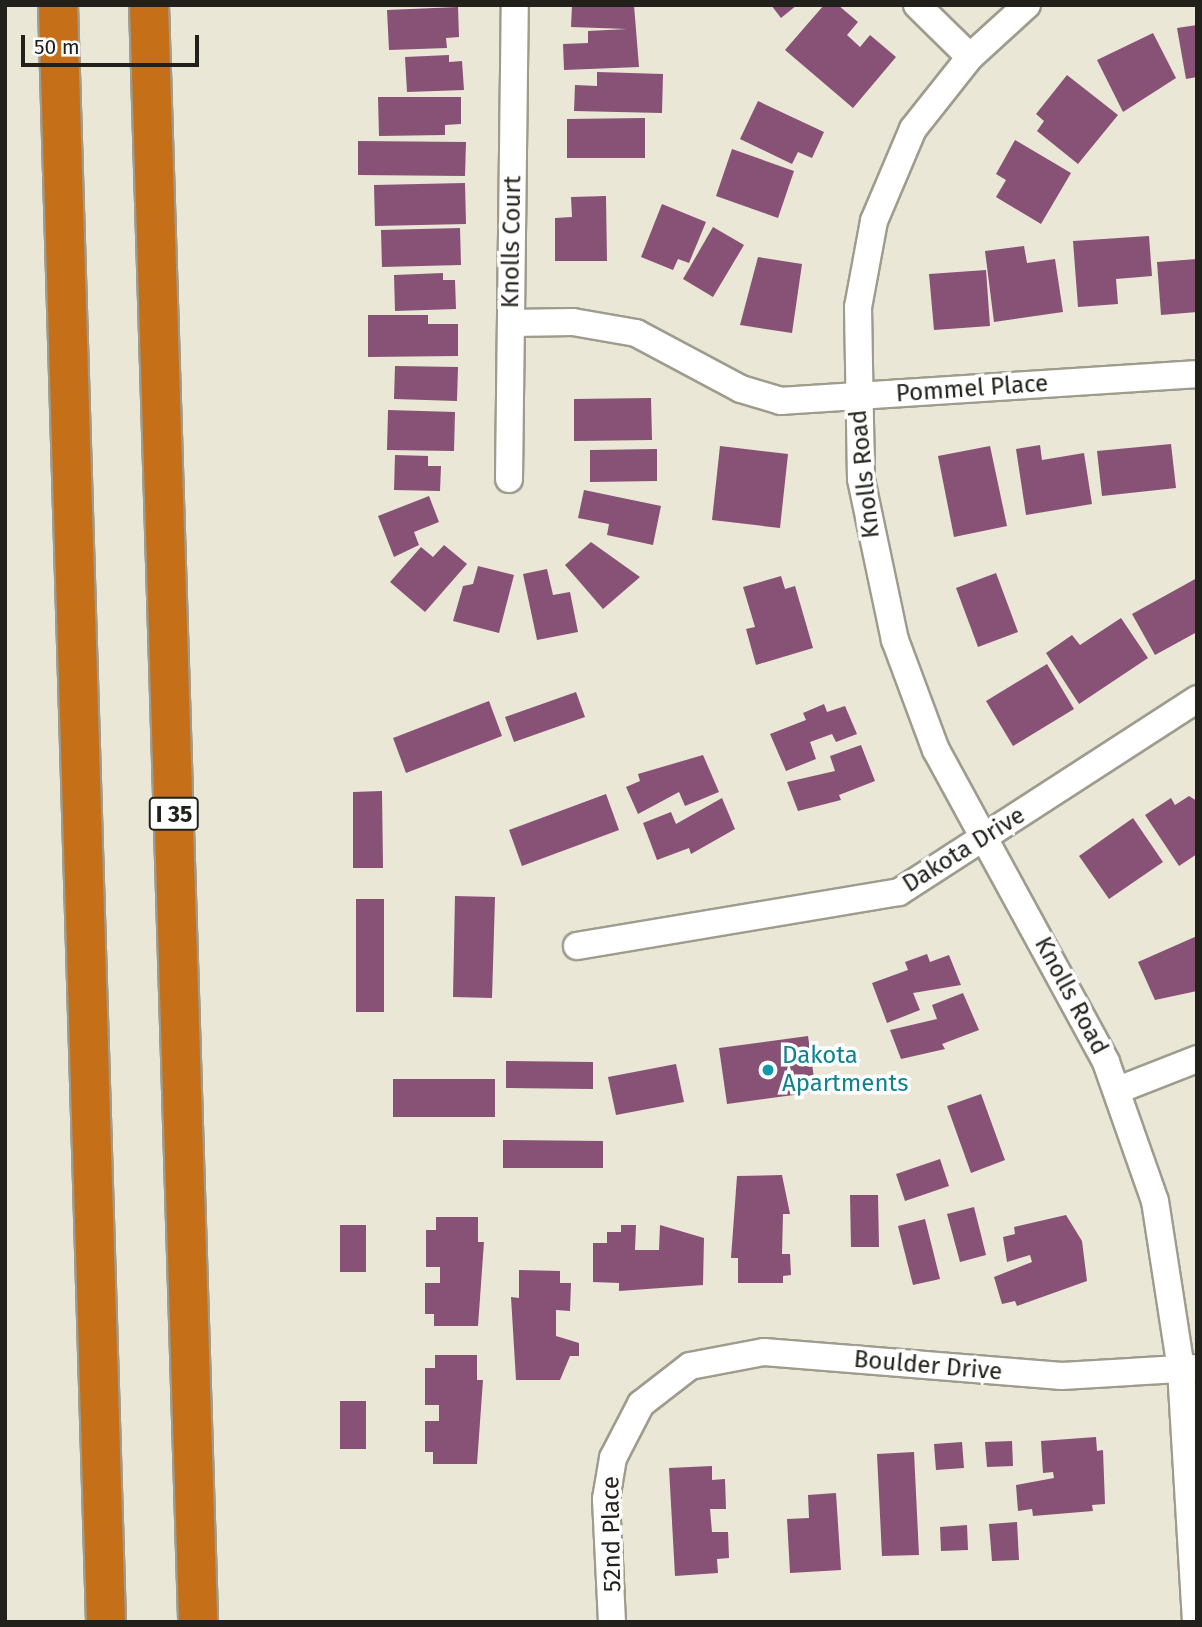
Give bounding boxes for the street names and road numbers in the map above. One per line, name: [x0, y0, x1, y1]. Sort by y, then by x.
street label: Knolls Court: [496, 175, 528, 309]
street label: Pommel Place: [895, 369, 1049, 409]
street label: Knolls Road: [844, 408, 886, 540]
road number: I 35: [148, 794, 200, 834]
street label: Dakota Drive: [898, 801, 1030, 899]
street label: Knolls Road: [1028, 932, 1114, 1060]
street label: Boulder Drive: [853, 1345, 1003, 1387]
street label: 52nd Place: [597, 1476, 627, 1592]

